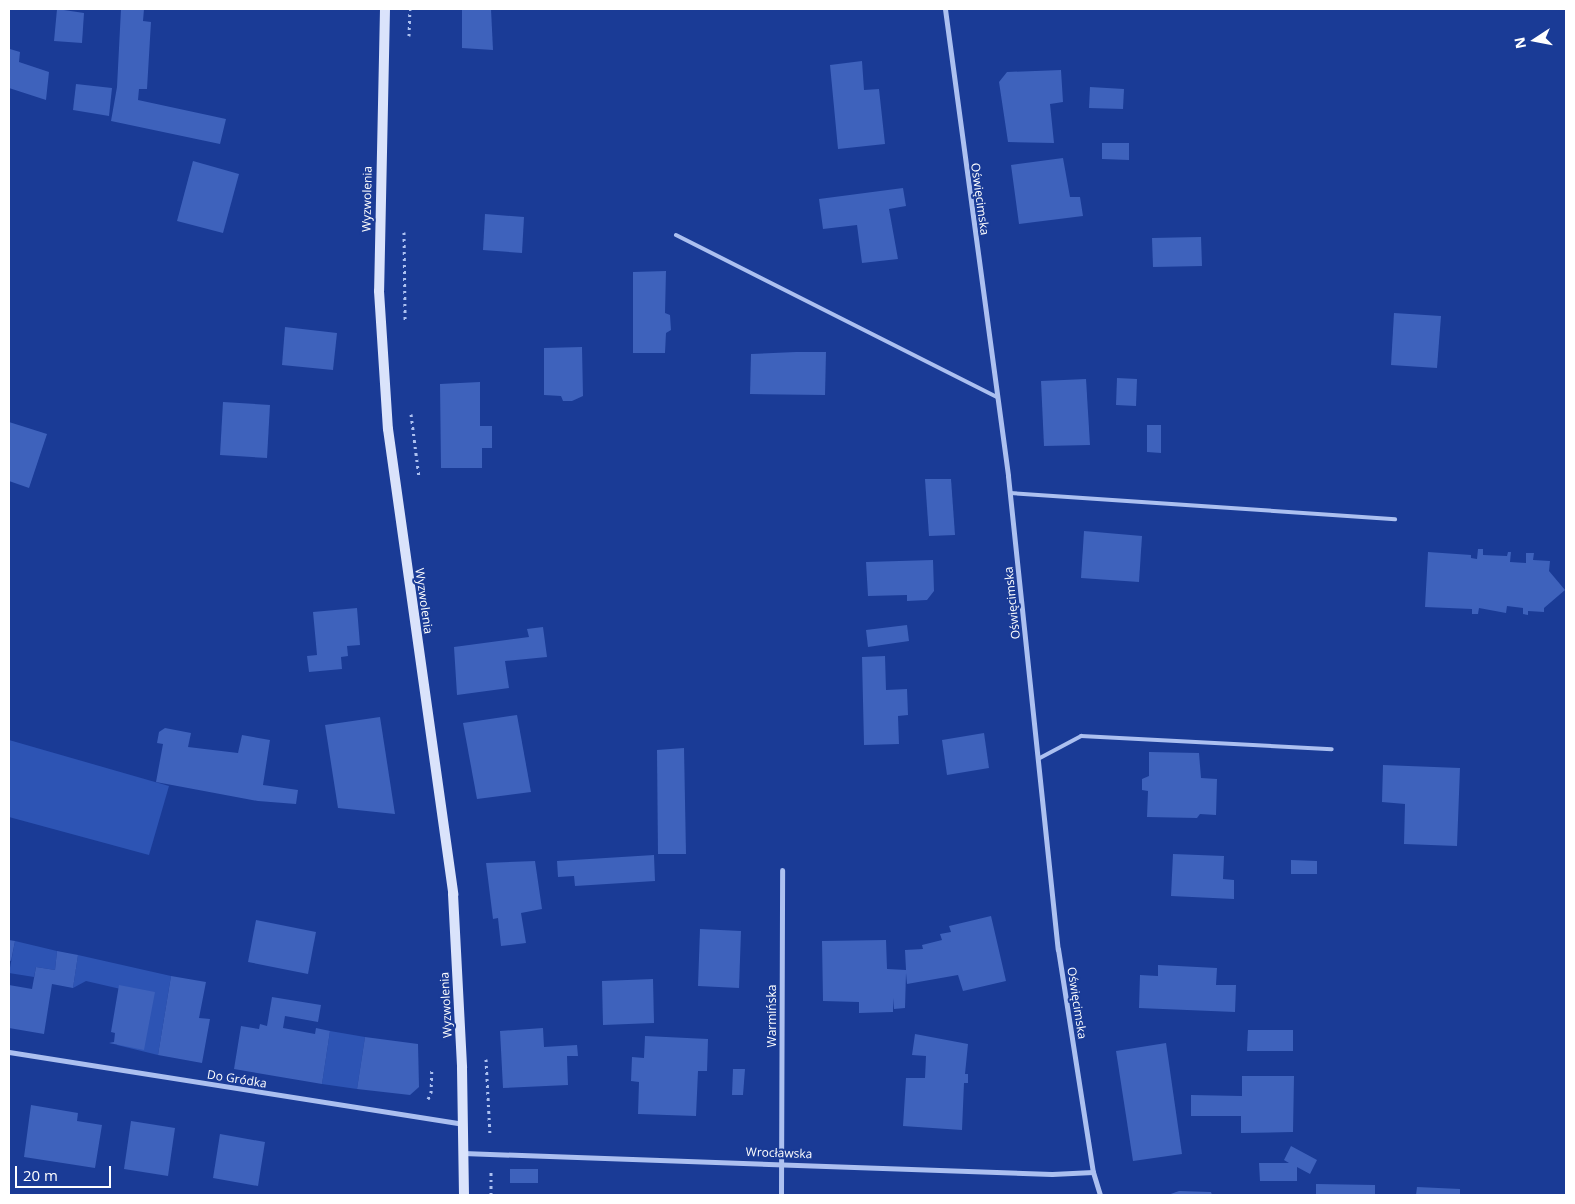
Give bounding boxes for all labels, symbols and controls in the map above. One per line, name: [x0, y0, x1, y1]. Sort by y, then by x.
north arrow: [1510, 15, 1560, 65]
text: N: [1509, 36, 1530, 50]
street label: Oświęcimska: [968, 162, 992, 236]
street label: Wyzwolenia: [359, 166, 375, 232]
street label: Oświęcimska: [1001, 566, 1023, 640]
street label: Wyzwolenia: [412, 567, 436, 635]
street label: Oświęcimska: [1064, 966, 1090, 1040]
street label: Wyzwolenia: [437, 972, 455, 1038]
street label: Warmińska: [765, 985, 779, 1047]
street label: Do Gródka: [206, 1067, 268, 1091]
street label: Wrocławska: [745, 1145, 813, 1161]
scale bar: [18, 1156, 114, 1188]
text: 20 m: [23, 1165, 58, 1185]

